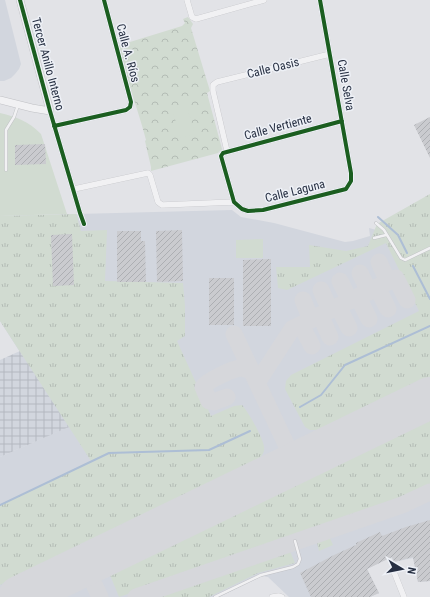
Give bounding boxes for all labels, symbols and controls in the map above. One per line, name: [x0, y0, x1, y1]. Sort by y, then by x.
street label: Tercer Anillo Interno: [29, 16, 67, 112]
street label: Calle A. Ríos: [113, 22, 143, 84]
street label: Calle Oasis: [246, 55, 300, 81]
street label: Calle Selva: [335, 58, 357, 112]
street label: Calle Vertiente: [243, 111, 314, 143]
street label: Calle Laguna: [264, 177, 327, 205]
north arrow: [382, 549, 422, 589]
text: N: [404, 566, 418, 575]

